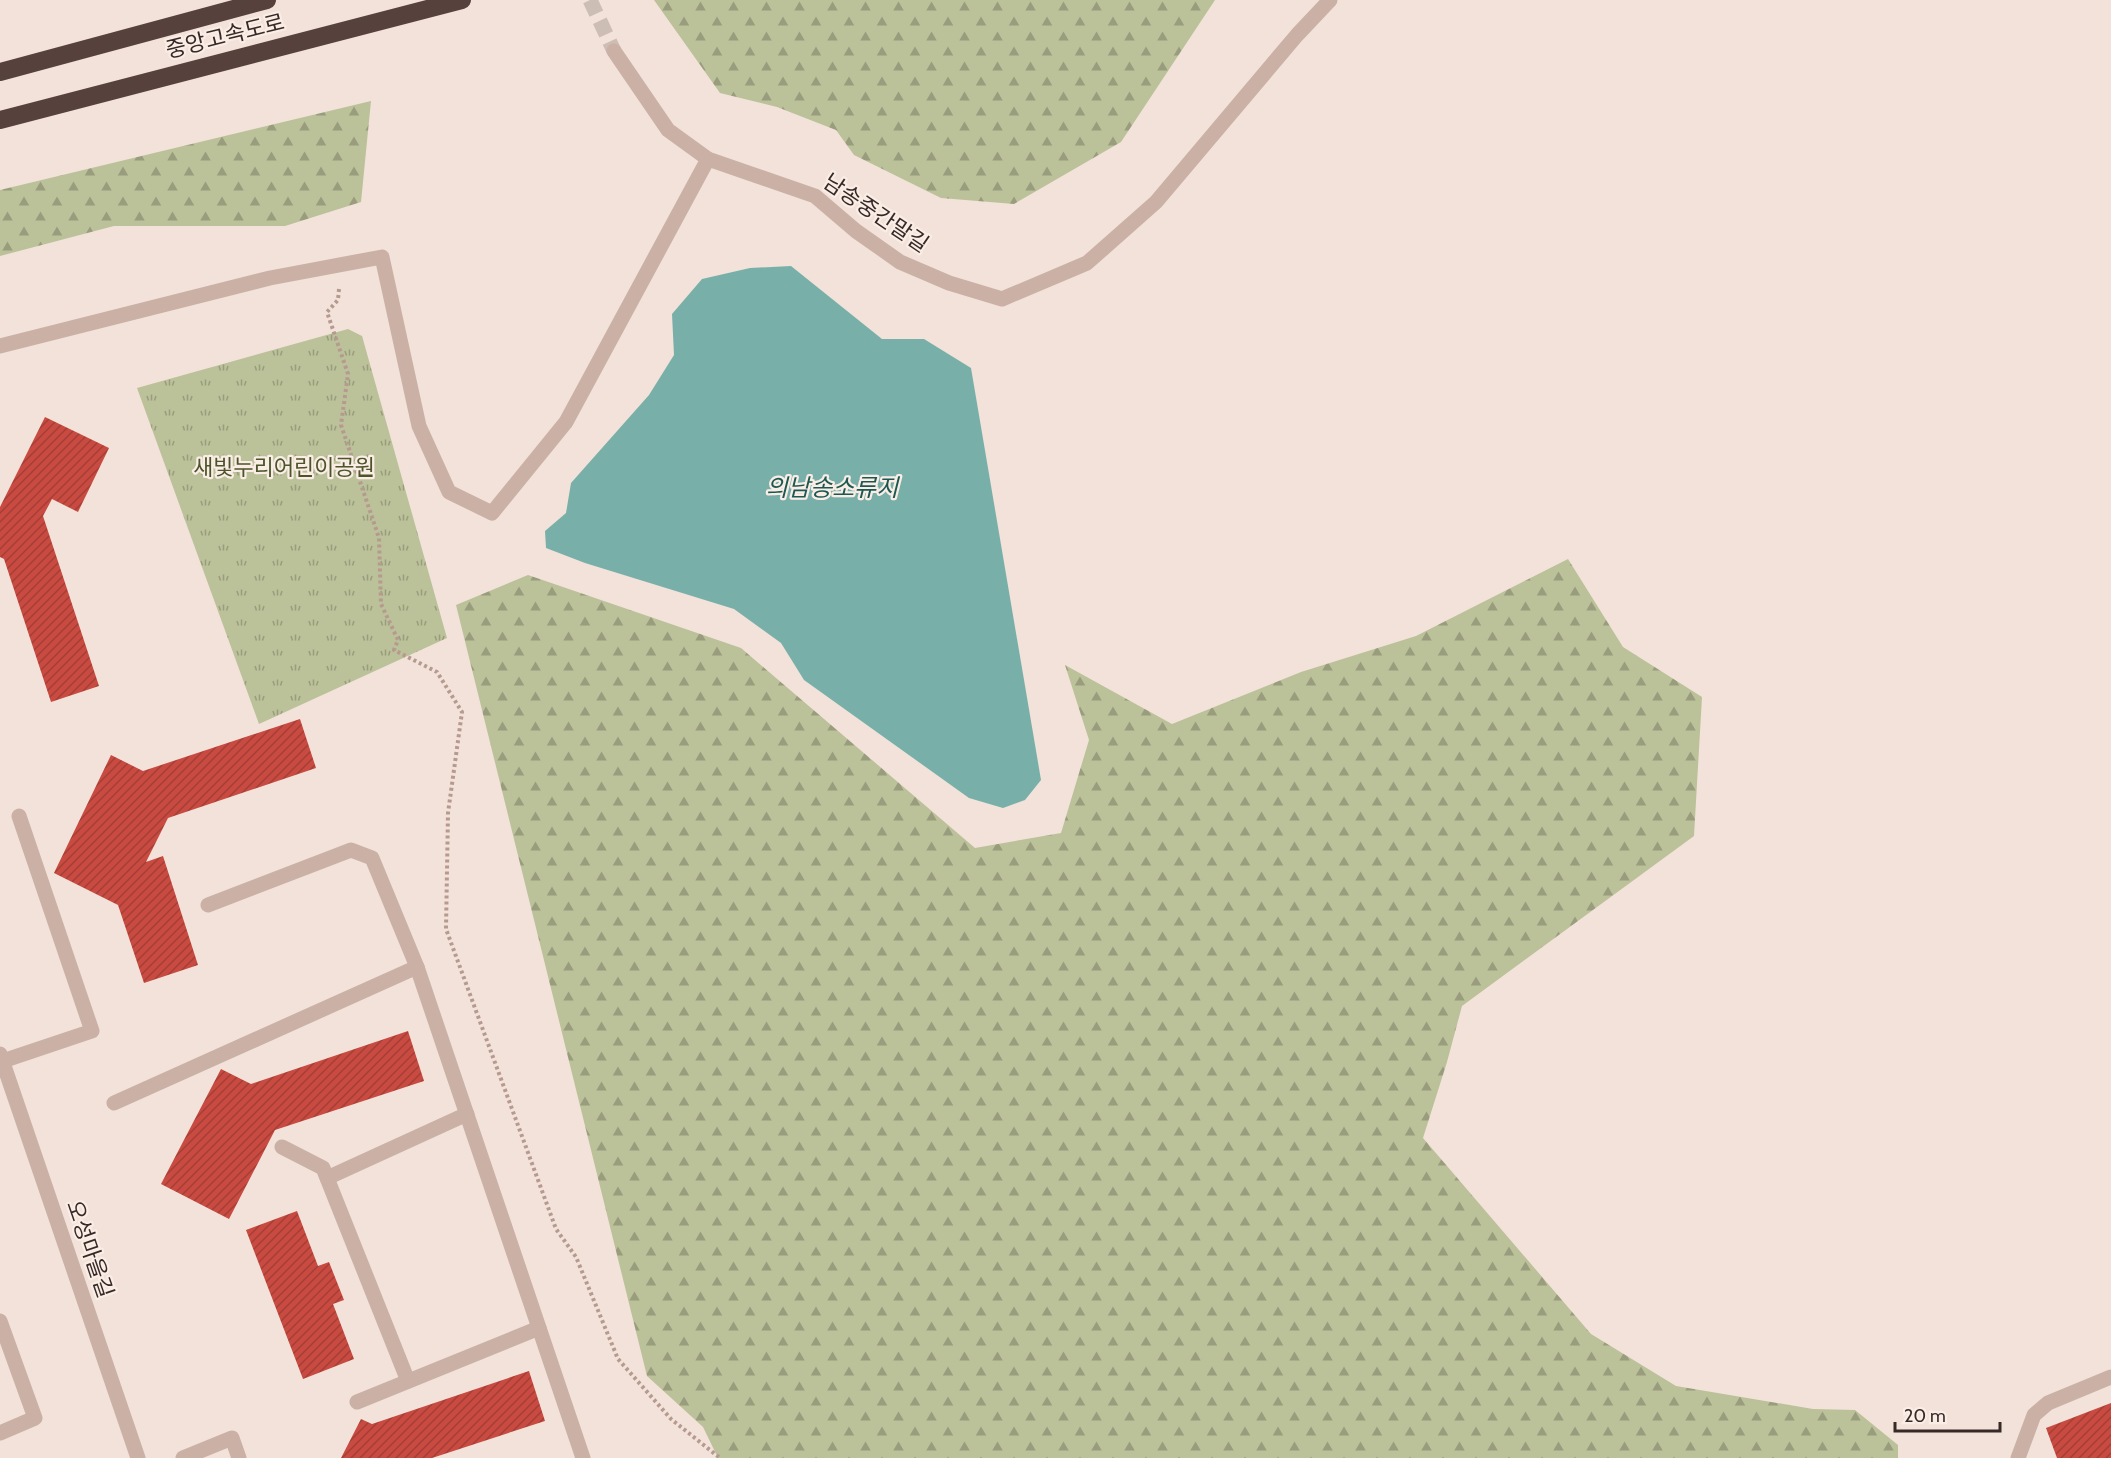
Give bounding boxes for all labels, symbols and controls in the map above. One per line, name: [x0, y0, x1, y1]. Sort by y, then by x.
street label: 중앙고속도로: [163, 8, 287, 64]
street label: 남송중간말길: [818, 168, 934, 258]
park label: 새빛누리어린이공원: [193, 454, 375, 481]
water label: 의남송소류지: [766, 473, 900, 502]
street label: 오성마을길: [61, 1197, 119, 1301]
scale bar: [1895, 1395, 2000, 1433]
text: 20 m: [1904, 1405, 1946, 1427]

